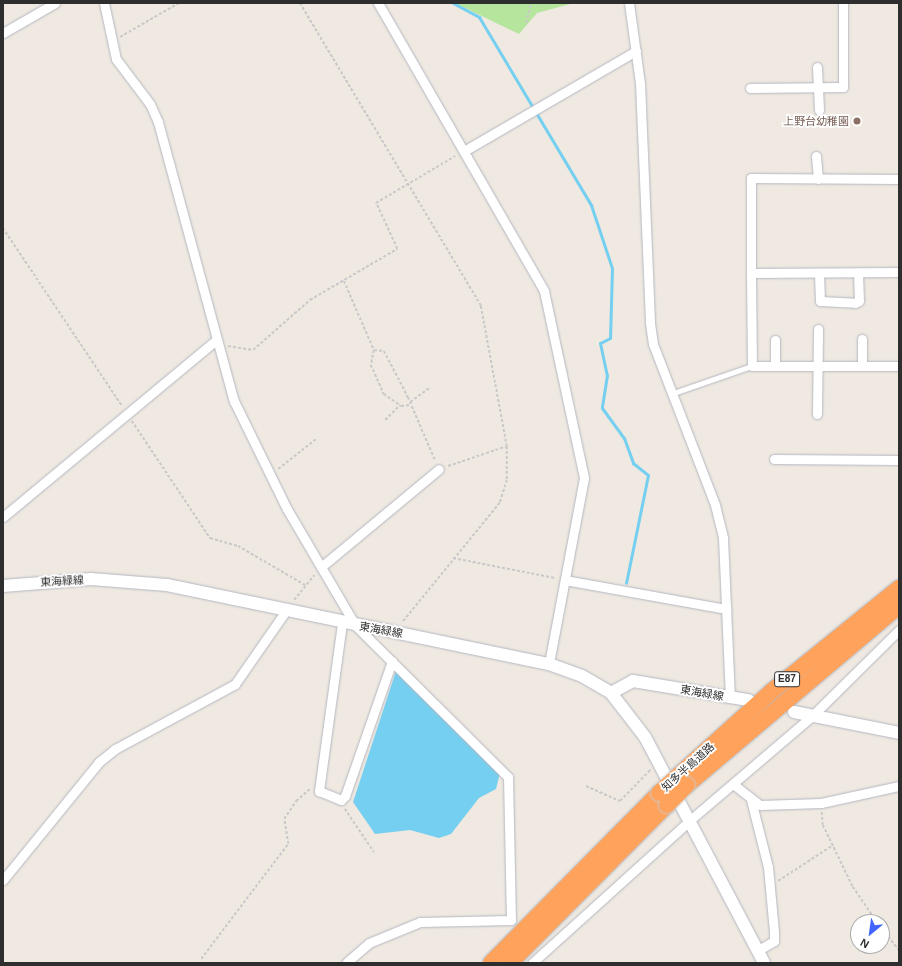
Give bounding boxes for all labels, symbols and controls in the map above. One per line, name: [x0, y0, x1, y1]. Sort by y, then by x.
place label: 上野台幼稚園: [783, 114, 849, 128]
marker: 上野台幼稚園: [852, 116, 862, 126]
street label: 東海緑線: [40, 573, 84, 589]
street label: 東海緑線: [358, 620, 404, 640]
road number: E87: [774, 671, 800, 687]
street label: 東海緑線: [679, 683, 725, 703]
street label: 知多半島道路: [659, 740, 717, 794]
north arrow: [850, 914, 890, 954]
text: N: [858, 936, 871, 951]

